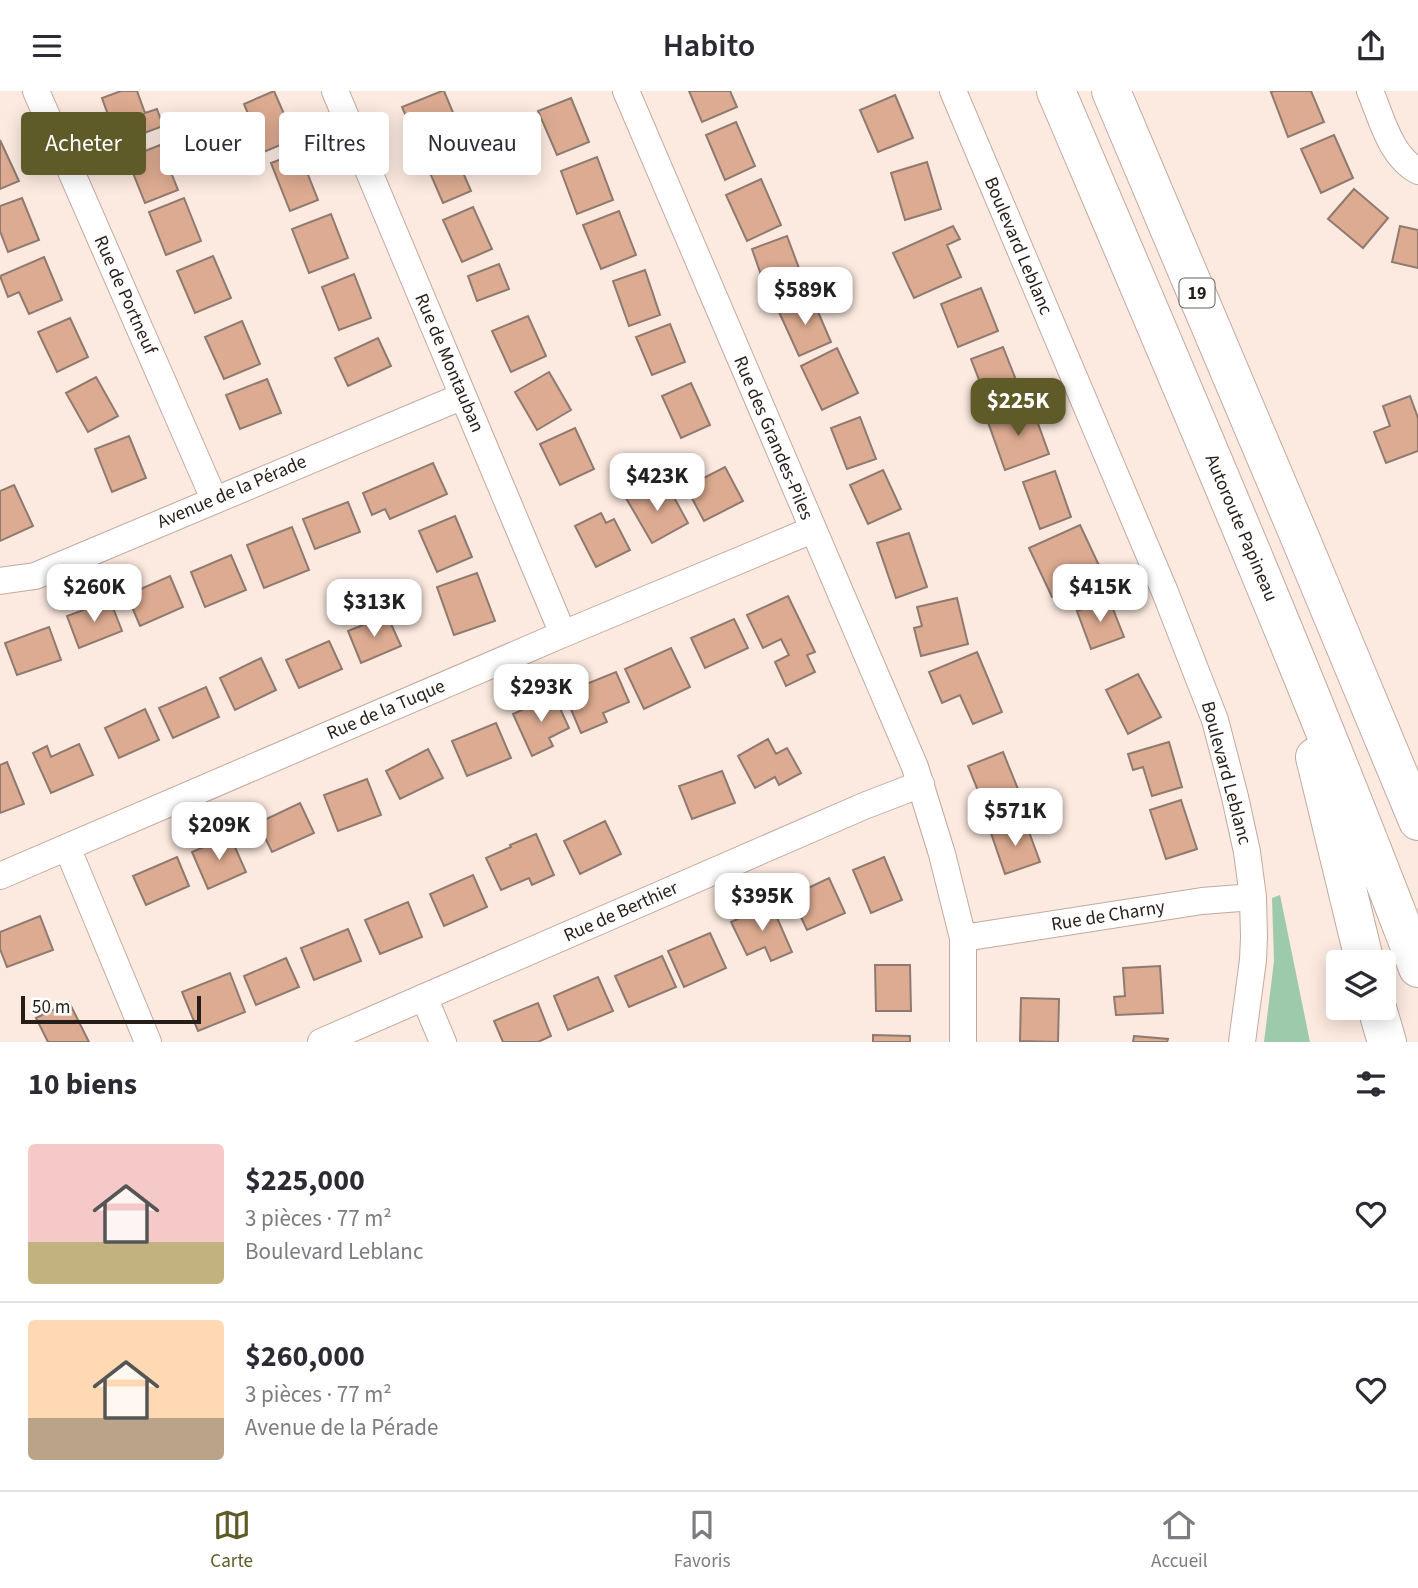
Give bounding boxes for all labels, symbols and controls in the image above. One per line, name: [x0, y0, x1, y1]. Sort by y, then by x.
text: Habito: [663, 23, 755, 69]
icon: menu: [28, 27, 66, 65]
icon: share: [1352, 27, 1390, 65]
chip: Acheter: [21, 112, 146, 175]
chip: Louer: [160, 112, 265, 175]
chip: Filtres: [279, 112, 389, 175]
chip: Nouveau: [403, 112, 541, 175]
street label: Boulevard Leblanc: [977, 173, 1059, 319]
street label: Rue de Portneuf: [87, 231, 164, 360]
pin: $589K: [756, 267, 854, 327]
text: $589K: [774, 273, 836, 306]
road number: 19: [1180, 279, 1214, 307]
street label: Rue de Montauban: [408, 289, 490, 437]
street label: Rue des Grandes-Piles: [726, 352, 820, 524]
pin: $225K: [969, 379, 1067, 438]
text: $225K: [987, 384, 1049, 417]
street label: Avenue de la Pérade: [153, 448, 311, 536]
street label: Autoroute Papineau: [1198, 450, 1284, 606]
pin: $423K: [608, 453, 706, 513]
text: $423K: [626, 459, 688, 492]
pin: $260K: [45, 565, 143, 624]
pin: $415K: [1051, 565, 1149, 624]
text: $260K: [63, 570, 125, 603]
text: $415K: [1069, 570, 1131, 603]
pin: $313K: [325, 580, 423, 639]
text: $313K: [343, 585, 405, 618]
pin: $293K: [492, 665, 590, 724]
text: $293K: [510, 670, 572, 703]
street label: Rue de la Tuque: [323, 673, 449, 747]
street label: Boulevard Leblanc: [1194, 698, 1258, 848]
pin: $571K: [966, 789, 1064, 848]
text: $571K: [984, 794, 1046, 827]
pin: $209K: [170, 803, 268, 862]
text: $209K: [188, 808, 250, 841]
pin: $395K: [713, 873, 811, 933]
street label: Rue de Berthier: [559, 875, 683, 949]
text: $395K: [731, 879, 793, 912]
street label: Rue de Charny: [1049, 894, 1167, 938]
map controls: [1326, 950, 1396, 1020]
button: layers: [1326, 950, 1396, 1020]
scale bar: [21, 993, 201, 1025]
text: 50 m: [32, 994, 70, 1021]
text: 10 biens: [28, 1063, 137, 1106]
icon: filters: [1352, 1065, 1390, 1103]
text: $225,000: [245, 1159, 365, 1202]
icon: home: [84, 1172, 168, 1256]
icon: heart: [1352, 1195, 1390, 1233]
text: 3 pièces · 77 m²: [245, 1202, 392, 1235]
text: Boulevard Leblanc: [245, 1235, 423, 1268]
text: $260,000: [245, 1335, 365, 1378]
icon: home: [84, 1348, 168, 1432]
icon: heart: [1352, 1371, 1390, 1409]
text: 3 pièces · 77 m²: [245, 1378, 392, 1411]
text: Avenue de la Pérade: [245, 1411, 438, 1444]
tab: Carte: [210, 1506, 253, 1575]
tab: Favoris: [674, 1506, 730, 1575]
tab: Accueil: [1151, 1506, 1208, 1575]

